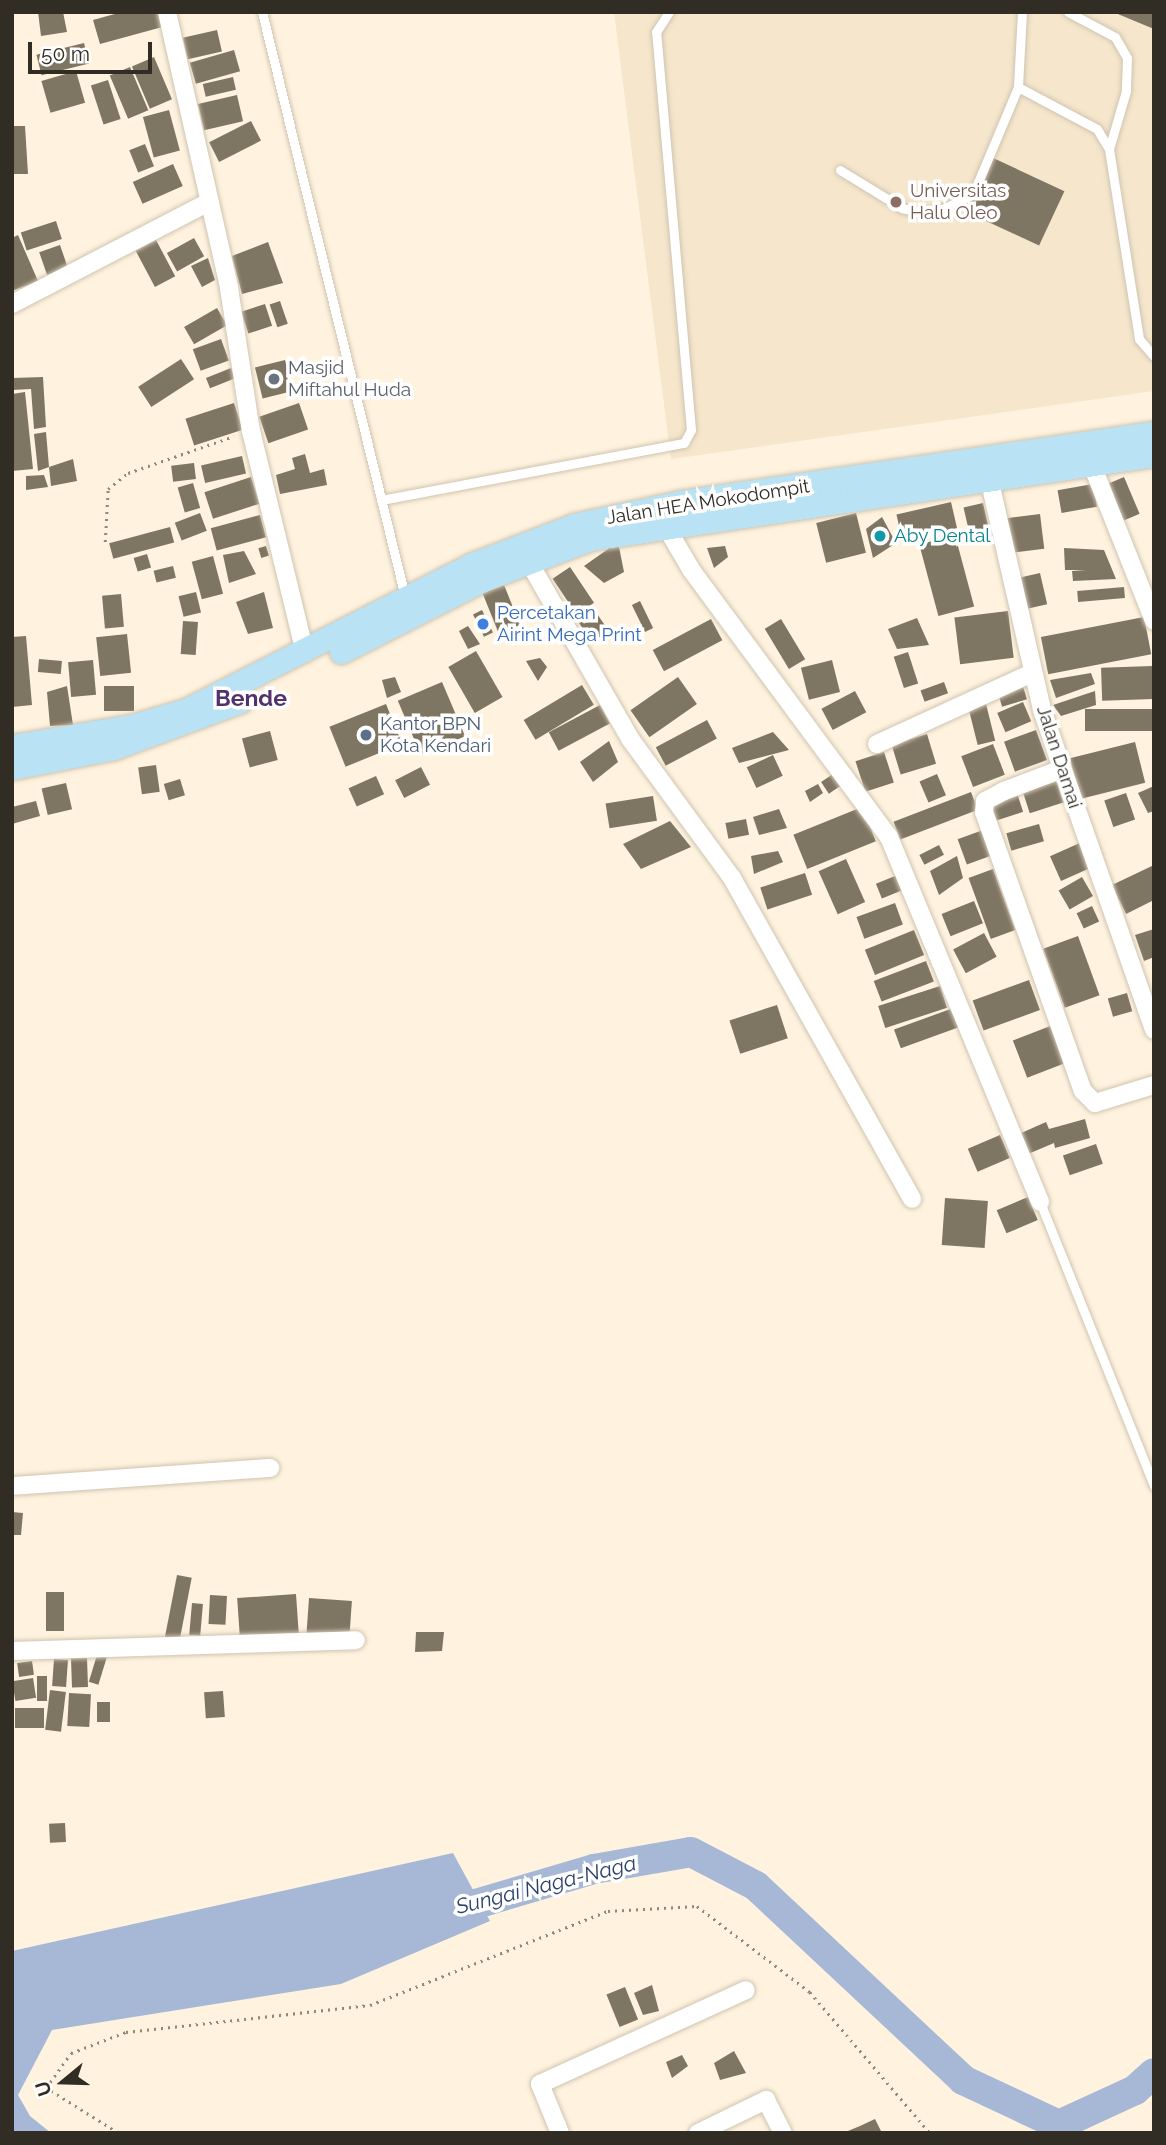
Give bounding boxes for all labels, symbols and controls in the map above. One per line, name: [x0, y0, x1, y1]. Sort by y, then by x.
scale bar: [32, 28, 156, 72]
text: 50 m: [41, 41, 90, 66]
place label: Universitas Halu Oleo: [910, 180, 1006, 224]
marker: Universitas Halu Oleo: [888, 194, 904, 210]
place label: Masjid Miftahul Huda: [288, 357, 412, 401]
marker: Masjid Miftahul Huda: [266, 371, 282, 387]
street label: Jalan HEA Mokodompit: [605, 475, 811, 529]
place label: Aby Dental: [894, 525, 991, 547]
marker: Aby Dental: [872, 528, 888, 544]
place label: Percetakan Airint Mega Print: [497, 602, 642, 646]
marker: Percetakan Airint Mega Print: [475, 616, 491, 632]
district label: Bende: [215, 684, 287, 712]
street label: Jalan Damai: [1032, 703, 1086, 811]
place label: Kantor BPN Kota Kendari: [380, 713, 491, 757]
marker: Kantor BPN Kota Kendari: [358, 727, 374, 743]
water label: Sungai Naga-Naga: [453, 1850, 639, 1920]
north arrow: [28, 2047, 98, 2117]
text: U: [30, 2079, 56, 2099]

